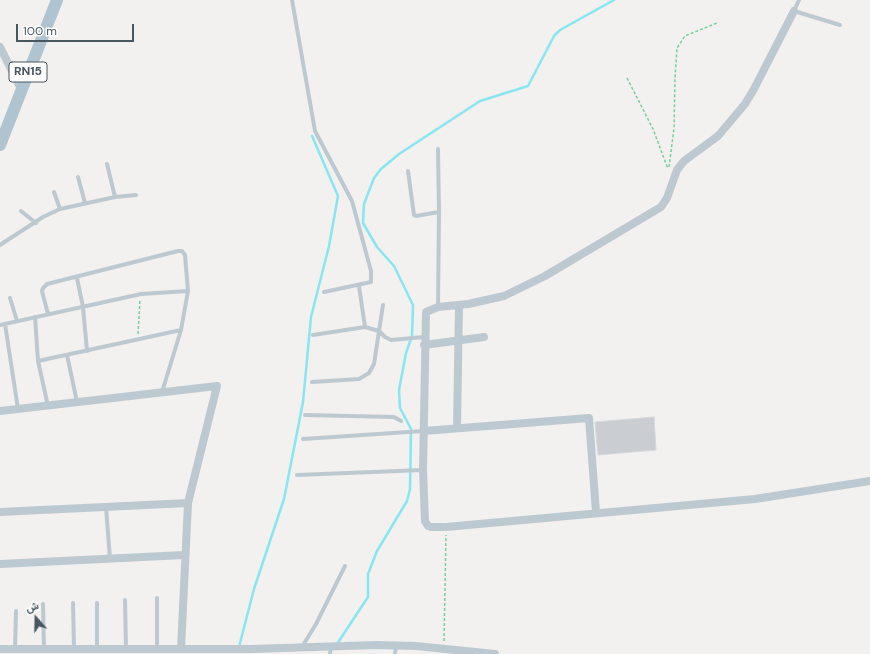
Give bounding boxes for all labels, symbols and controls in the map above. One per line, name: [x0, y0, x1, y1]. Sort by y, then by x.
scale bar: [18, 16, 136, 42]
text: 100 m: [23, 23, 57, 39]
road number: RN15: [9, 62, 47, 82]
north arrow: [16, 598, 56, 638]
text: ش: [23, 598, 41, 616]

